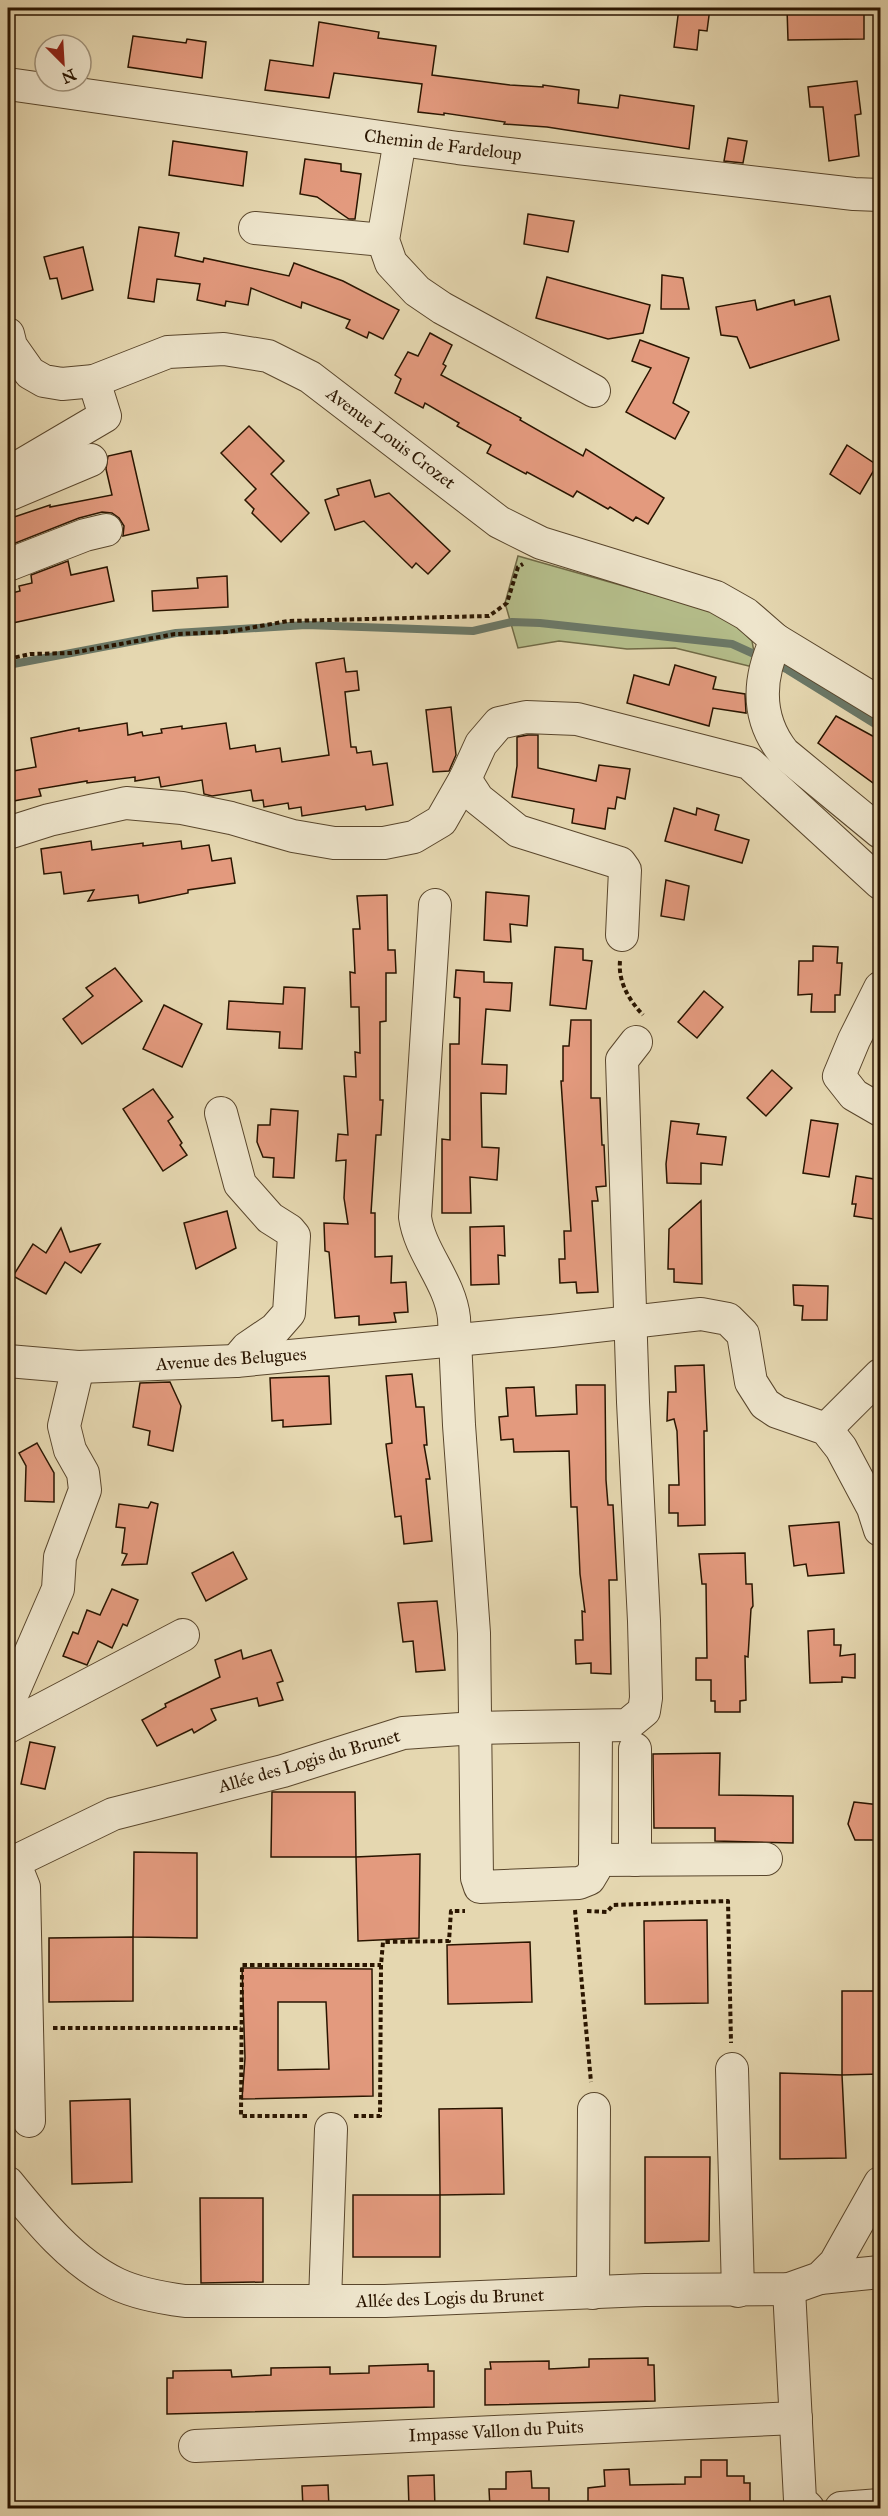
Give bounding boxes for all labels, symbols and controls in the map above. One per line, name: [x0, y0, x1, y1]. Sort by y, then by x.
north arrow: [33, 33, 93, 93]
text: N: [58, 65, 79, 88]
street label: Chemin de Fardeloup: [363, 124, 523, 166]
street label: Avenue Louis Crozet: [321, 382, 460, 494]
street label: Avenue des Belugues: [154, 1343, 307, 1376]
street label: Allée des Logis du Brunet: [214, 1724, 403, 1799]
street label: Allée des Logis du Brunet: [355, 2284, 545, 2313]
street label: Impasse Vallon du Puits: [408, 2415, 584, 2447]

